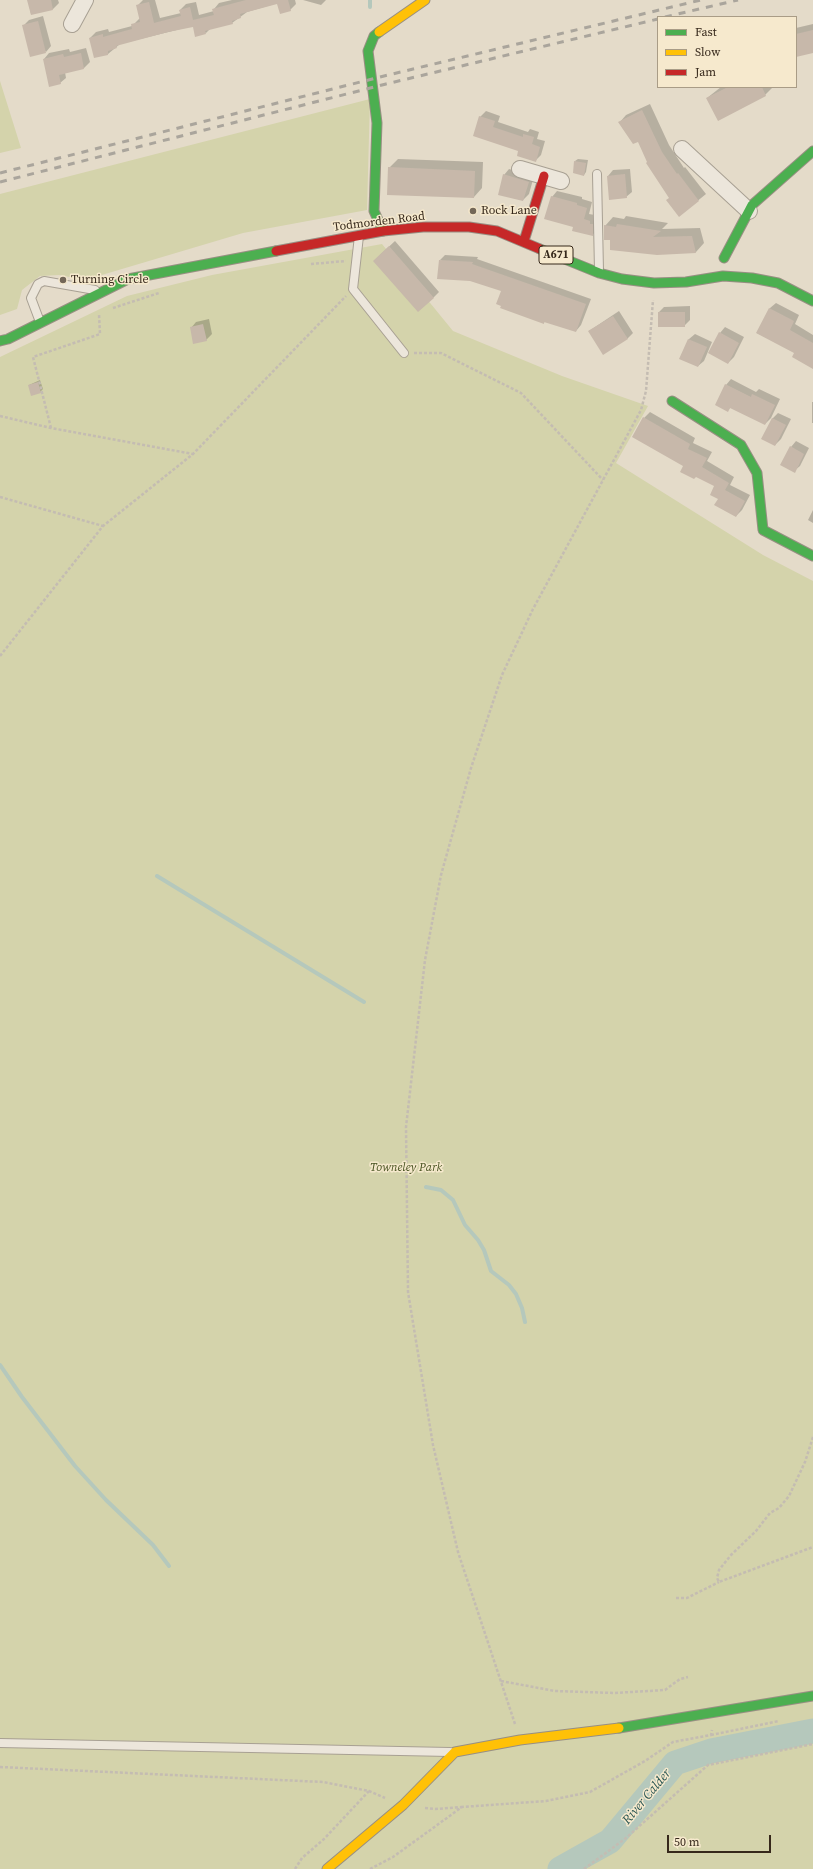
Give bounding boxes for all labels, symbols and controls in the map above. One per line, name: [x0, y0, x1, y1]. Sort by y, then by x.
legend: [657, 16, 797, 88]
text: Fast: [695, 24, 717, 40]
text: Slow: [695, 44, 720, 60]
text: Jam: [695, 64, 716, 80]
place label: Rock Lane: [481, 204, 537, 218]
marker: Rock Lane: [468, 206, 478, 216]
street label: Todmorden Road: [332, 209, 426, 235]
road number: A671: [539, 246, 573, 264]
place label: Turning Circle: [71, 273, 149, 287]
marker: Turning Circle: [58, 275, 68, 285]
park label: Towneley Park: [370, 1161, 442, 1175]
water label: River Calder: [619, 1766, 675, 1828]
scale bar: [669, 1827, 773, 1853]
text: 50 m: [674, 1834, 700, 1850]

